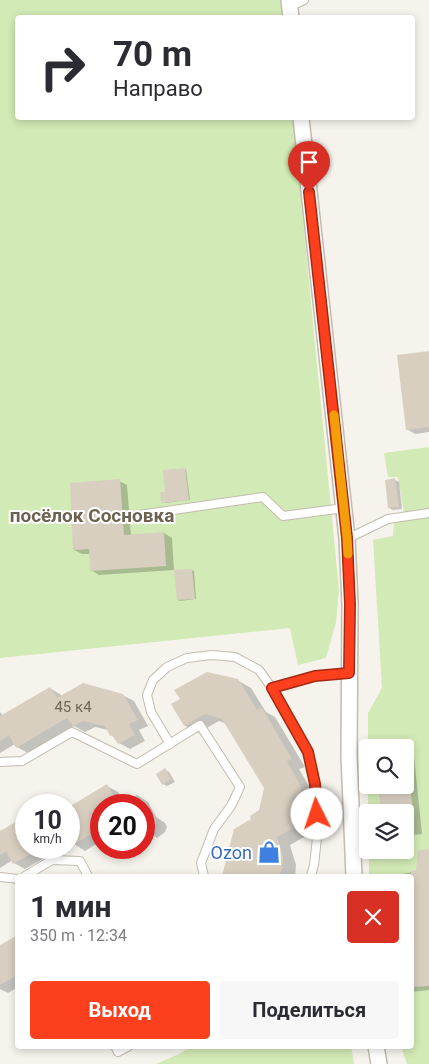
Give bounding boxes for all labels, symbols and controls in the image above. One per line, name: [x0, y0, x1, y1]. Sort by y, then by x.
text: 70 m: [113, 34, 192, 75]
icon: right: [30, 35, 95, 100]
text: Направо: [113, 76, 203, 101]
pin: [288, 141, 330, 192]
icon: arrive: [295, 148, 323, 176]
district label: посёлок Сосновка: [10, 504, 174, 527]
house number: 45 к4: [54, 698, 92, 716]
map controls: [359, 739, 414, 859]
button: search: [359, 739, 414, 794]
position arrow: [290, 787, 342, 839]
speed limit sign: 20: [90, 794, 155, 859]
button: layers: [359, 804, 414, 859]
text: 10: [33, 806, 62, 835]
text: km/h: [33, 832, 62, 846]
shop icon: Ozon: [256, 839, 282, 865]
place label: Ozon: [211, 842, 252, 863]
text: 1 мин: [30, 889, 111, 924]
button: close: [347, 891, 399, 943]
text: 350 m · 12:34: [30, 926, 127, 945]
button: Выход: [30, 981, 210, 1039]
button: Поделиться: [220, 981, 399, 1039]

